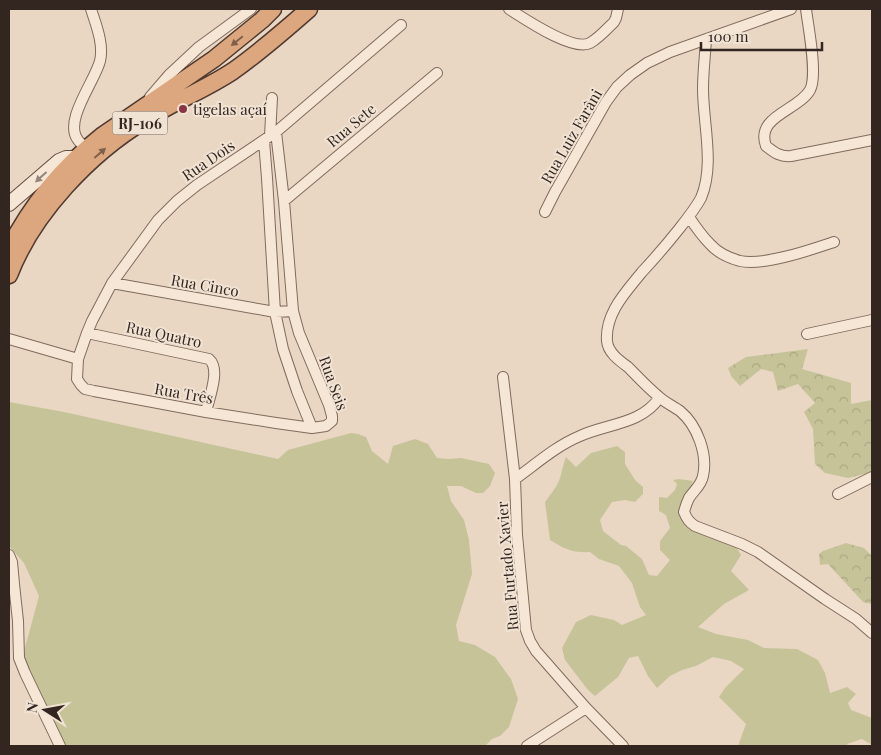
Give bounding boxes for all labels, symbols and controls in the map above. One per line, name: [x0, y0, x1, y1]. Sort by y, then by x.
scale bar: [701, 20, 822, 52]
text: 100 m: [708, 26, 749, 46]
one-way arrow: [231, 36, 244, 47]
street label: Rua Luiz Farâni: [536, 85, 606, 187]
place label: tigelas açaí: [193, 99, 267, 119]
street label: Rua Sete: [322, 99, 380, 151]
marker: tigelas açaí: [177, 103, 189, 115]
road number: RJ-106: [112, 112, 168, 134]
street label: Rua Dois: [178, 135, 238, 185]
one-way arrow: [94, 148, 107, 159]
one-way arrow: [36, 171, 48, 183]
street label: Rua Cinco: [169, 269, 241, 301]
street label: Rua Quatro: [124, 316, 204, 352]
street label: Rua Seis: [315, 353, 353, 413]
street label: Rua Três: [153, 378, 215, 408]
street label: Rua Furtado Xavier: [491, 500, 523, 631]
north arrow: [20, 685, 70, 735]
text: N: [21, 701, 42, 714]

